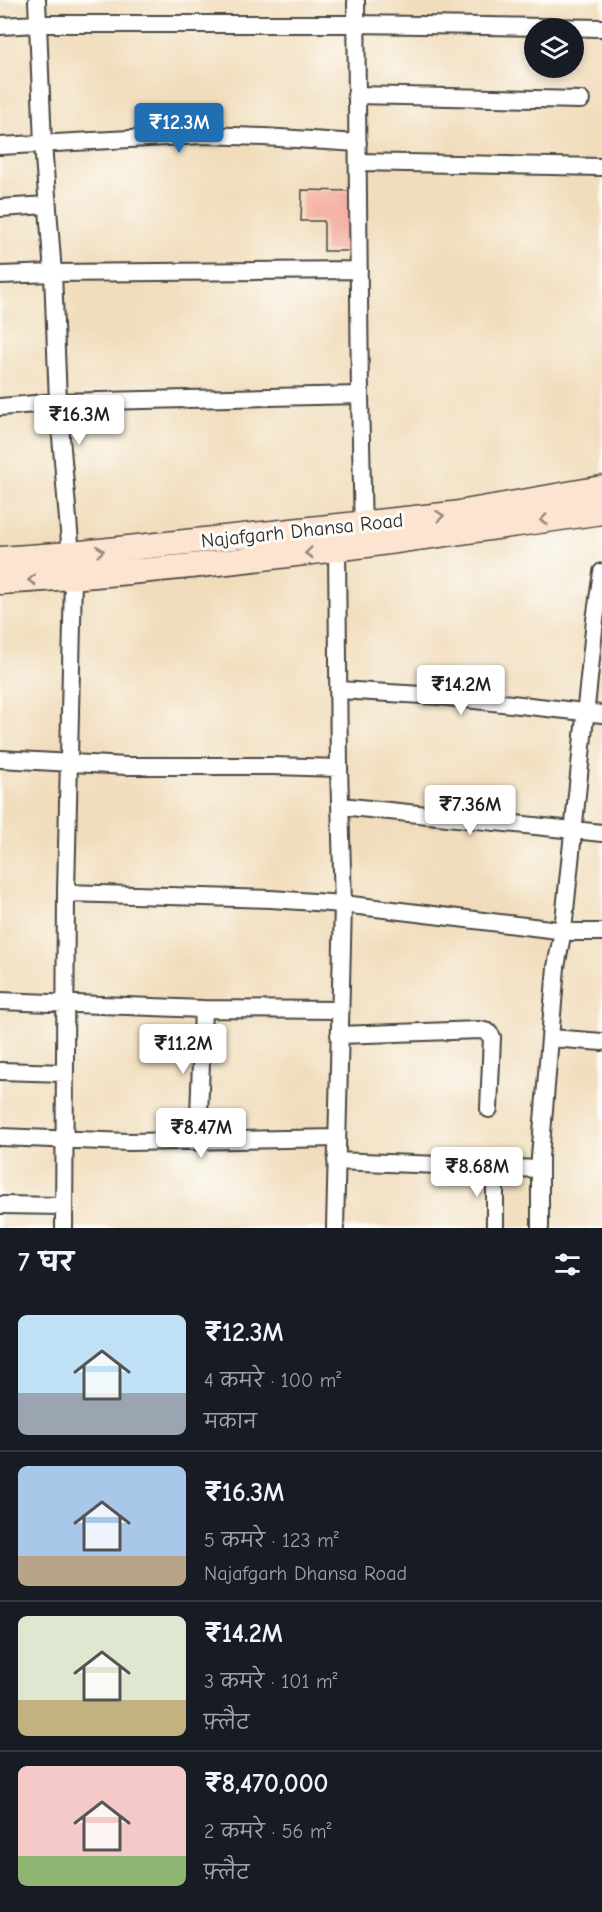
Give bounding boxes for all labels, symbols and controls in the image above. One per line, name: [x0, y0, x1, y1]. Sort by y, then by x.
map controls: [524, 18, 584, 78]
button: layers: [524, 18, 584, 78]
pin: ₹12.3M: [130, 103, 228, 154]
text: ₹12.3M: [148, 111, 210, 134]
pin: ₹16.3M: [30, 395, 128, 446]
text: ₹16.3M: [48, 403, 110, 426]
street label: Najafgarh Dhansa Road: [200, 508, 404, 553]
one-way arrow: [436, 510, 445, 523]
one-way arrow: [540, 514, 549, 526]
one-way arrow: [96, 545, 105, 558]
one-way arrow: [305, 546, 314, 558]
one-way arrow: [27, 574, 36, 587]
pin: ₹14.2M: [412, 665, 510, 716]
text: ₹14.2M: [431, 673, 491, 696]
pin: ₹7.36M: [421, 785, 519, 836]
text: ₹7.36M: [439, 793, 501, 816]
pin: ₹11.2M: [134, 1024, 232, 1075]
text: ₹11.2M: [153, 1032, 213, 1055]
pin: ₹8.47M: [152, 1108, 250, 1159]
text: ₹8.47M: [170, 1116, 232, 1139]
pin: ₹8.68M: [428, 1147, 526, 1198]
text: ₹8.68M: [445, 1155, 509, 1178]
text: 7 घर: [18, 1248, 74, 1278]
icon: filters: [551, 1248, 584, 1281]
text: ₹12.3M: [204, 1318, 283, 1348]
icon: home: [66, 1339, 138, 1411]
text: 4 कमरे · 100 m²: [204, 1369, 341, 1392]
text: मकान: [204, 1410, 257, 1433]
text: ₹16.3M: [204, 1478, 284, 1508]
icon: home: [66, 1490, 138, 1562]
text: 5 कमरे · 123 m²: [204, 1529, 339, 1552]
text: Najafgarh Dhansa Road: [204, 1562, 407, 1585]
text: ₹14.2M: [204, 1619, 283, 1649]
icon: home: [66, 1640, 138, 1712]
text: 3 कमरे · 101 m²: [204, 1670, 338, 1693]
text: फ़्लैट: [204, 1711, 250, 1734]
text: ₹8,470,000: [204, 1769, 328, 1799]
icon: home: [66, 1790, 138, 1862]
text: 2 कमरे · 56 m²: [204, 1820, 332, 1843]
text: फ़्लैट: [204, 1861, 250, 1884]

